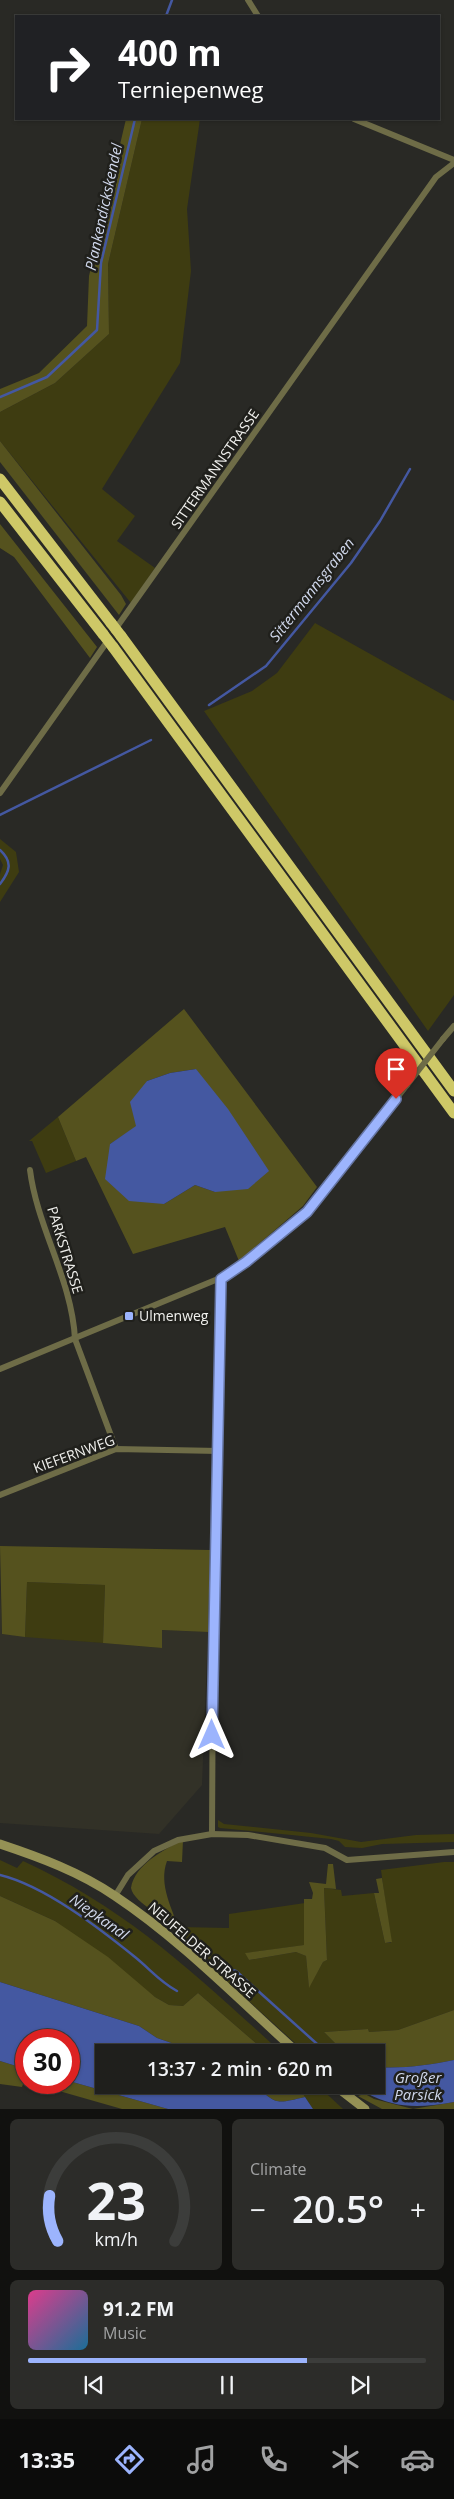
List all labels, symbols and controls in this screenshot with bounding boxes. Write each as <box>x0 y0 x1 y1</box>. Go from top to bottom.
text: 400 m <box>118 29 222 76</box>
icon: right <box>35 35 100 100</box>
text: Terniepenweg <box>118 74 264 104</box>
water label: Plankendickskendel <box>80 140 126 272</box>
street label: SITTERMANNSTRASSE <box>166 405 263 532</box>
water label: Sittermannsgraben <box>264 533 358 646</box>
pin <box>375 1048 417 1099</box>
icon: arrive <box>382 1055 410 1083</box>
street label: PARKSTRASSE <box>43 1204 88 1296</box>
place label: Ulmenweg <box>139 1306 209 1325</box>
marker: Ulmenweg <box>123 1310 135 1322</box>
street label: KIEFERNWEG <box>30 1430 117 1477</box>
position arrow <box>185 1708 237 1760</box>
water label: Niepkanal <box>66 1889 134 1944</box>
street label: NEUFELDER STRASSE <box>144 1897 260 2002</box>
speed limit sign: 30 <box>15 2029 80 2094</box>
text: 13:37 · 2 min · 620 m <box>147 2056 333 2082</box>
water label: Großer Parsick <box>394 2067 442 2104</box>
text: Climate <box>250 2158 307 2180</box>
text: 23 <box>86 2164 146 2235</box>
text: 20.5° <box>292 2182 384 2234</box>
text: − <box>250 2190 266 2228</box>
text: + <box>410 2190 426 2228</box>
text: km/h <box>94 2227 138 2251</box>
text: 91.2 FM <box>103 2296 174 2322</box>
text: Music <box>103 2322 147 2344</box>
icon: previous <box>80 2371 108 2399</box>
icon: pause <box>213 2371 241 2399</box>
icon: next <box>346 2371 374 2399</box>
icon: directions <box>112 2442 147 2477</box>
icon: music <box>184 2442 219 2477</box>
icon: phone <box>256 2442 291 2477</box>
icon: climate <box>328 2442 363 2477</box>
icon: car <box>400 2442 435 2477</box>
text: 13:35 <box>19 2444 75 2474</box>

